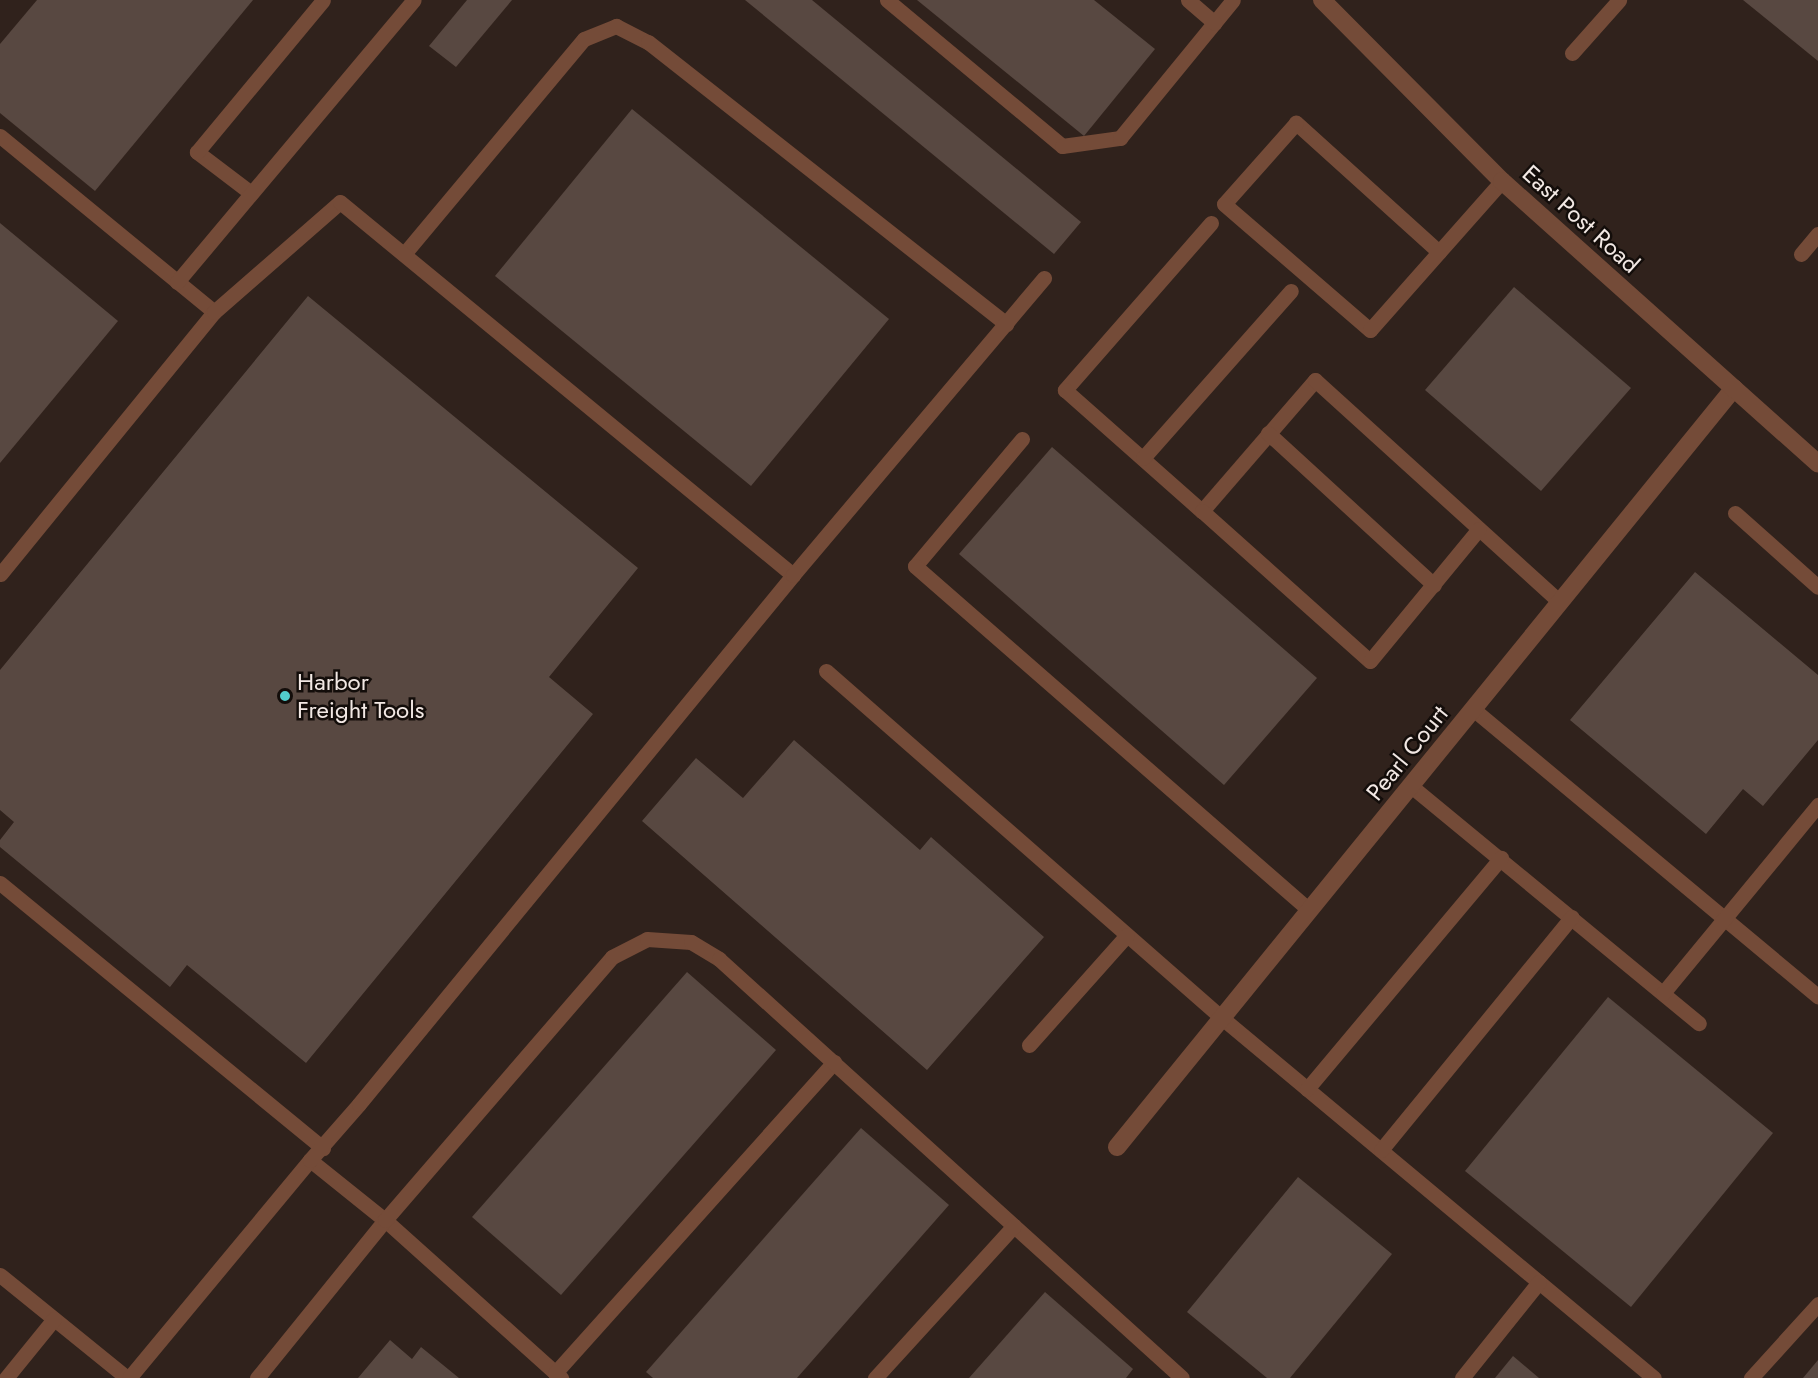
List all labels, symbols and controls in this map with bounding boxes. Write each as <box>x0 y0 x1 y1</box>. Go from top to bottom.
street label: East Post Road <box>1517 159 1645 279</box>
place label: Harbor Freight Tools <box>297 668 424 724</box>
marker: Harbor Freight Tools <box>278 689 292 703</box>
street label: Pearl Court <box>1360 700 1454 806</box>

